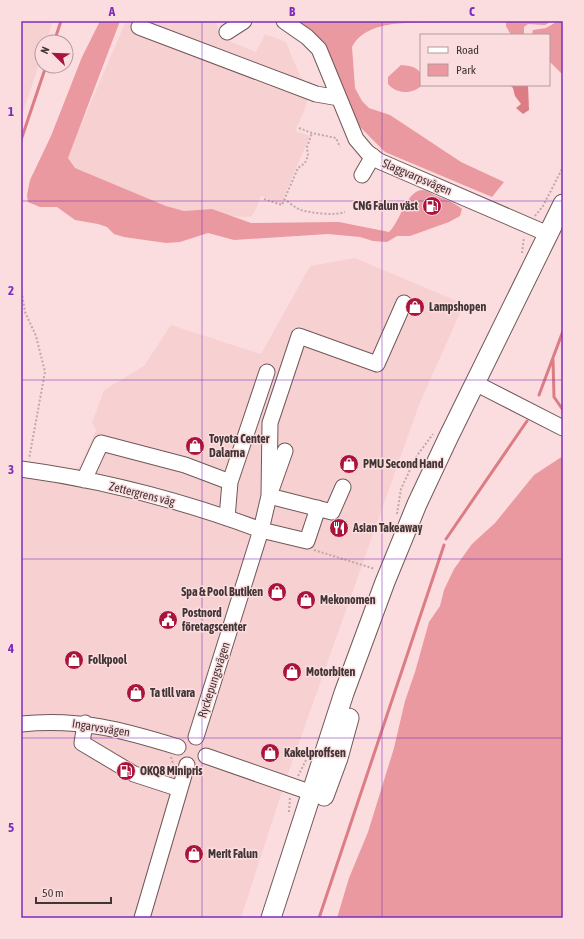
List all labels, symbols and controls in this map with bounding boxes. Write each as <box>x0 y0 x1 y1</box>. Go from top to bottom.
text: A <box>108 4 116 19</box>
text: B <box>289 4 296 19</box>
text: C <box>469 4 475 19</box>
north arrow <box>34 34 74 74</box>
legend <box>420 34 550 86</box>
text: Road <box>456 43 479 57</box>
text: N <box>38 45 52 55</box>
text: Park <box>456 63 477 77</box>
text: 1 <box>8 104 14 119</box>
street label: Slaggvarpsvägen <box>380 156 454 198</box>
fuel station icon: CNG Falun väst <box>421 195 443 217</box>
place label: CNG Falun väst <box>353 199 419 213</box>
text: 2 <box>8 283 14 298</box>
shop icon: Lampshopen <box>404 296 426 318</box>
place label: Lampshopen <box>429 300 486 314</box>
place label: Toyota Center Dalarna <box>209 432 270 460</box>
shop icon: Toyota Center Dalarna <box>184 435 206 457</box>
shop icon: PMU Second Hand <box>338 453 360 475</box>
place label: PMU Second Hand <box>363 457 444 471</box>
text: 3 <box>8 462 14 477</box>
street label: Zettergrens väg <box>107 479 177 509</box>
restaurant icon: Asian Takeaway <box>328 517 350 539</box>
place label: Asian Takeaway <box>352 521 423 535</box>
shop icon: Spa & Pool Butiken <box>266 581 288 603</box>
place label: Spa & Pool Butiken <box>181 585 263 599</box>
shop icon: Mekonomen <box>295 589 317 611</box>
place label: Mekonomen <box>320 593 376 607</box>
place label: Postnord företagscenter <box>181 606 247 634</box>
public building icon: Postnord företagscenter <box>157 609 179 631</box>
street label: Ryckepungsvägen <box>195 640 233 720</box>
text: 4 <box>7 641 14 656</box>
shop icon: Folkpool <box>63 649 85 671</box>
place label: Folkpool <box>88 653 128 667</box>
shop icon: Motorbiten <box>281 661 303 683</box>
place label: Motorbiten <box>306 665 355 679</box>
shop icon: Ta till vara <box>125 682 147 704</box>
place label: Ta till vara <box>150 686 196 700</box>
street label: Ingarvsvägen <box>71 716 131 740</box>
shop icon: Kakelproffsen <box>259 742 281 764</box>
place label: Kakelproffsen <box>284 746 346 760</box>
fuel station icon: OKQ8 Minipris <box>115 760 137 782</box>
place label: OKQ8 Minipris <box>140 764 203 778</box>
text: 5 <box>8 820 14 835</box>
shop icon: Merit Falun <box>183 843 205 865</box>
place label: Merit Falun <box>208 847 258 861</box>
scale bar <box>36 879 111 905</box>
text: 50 m <box>42 886 64 900</box>

